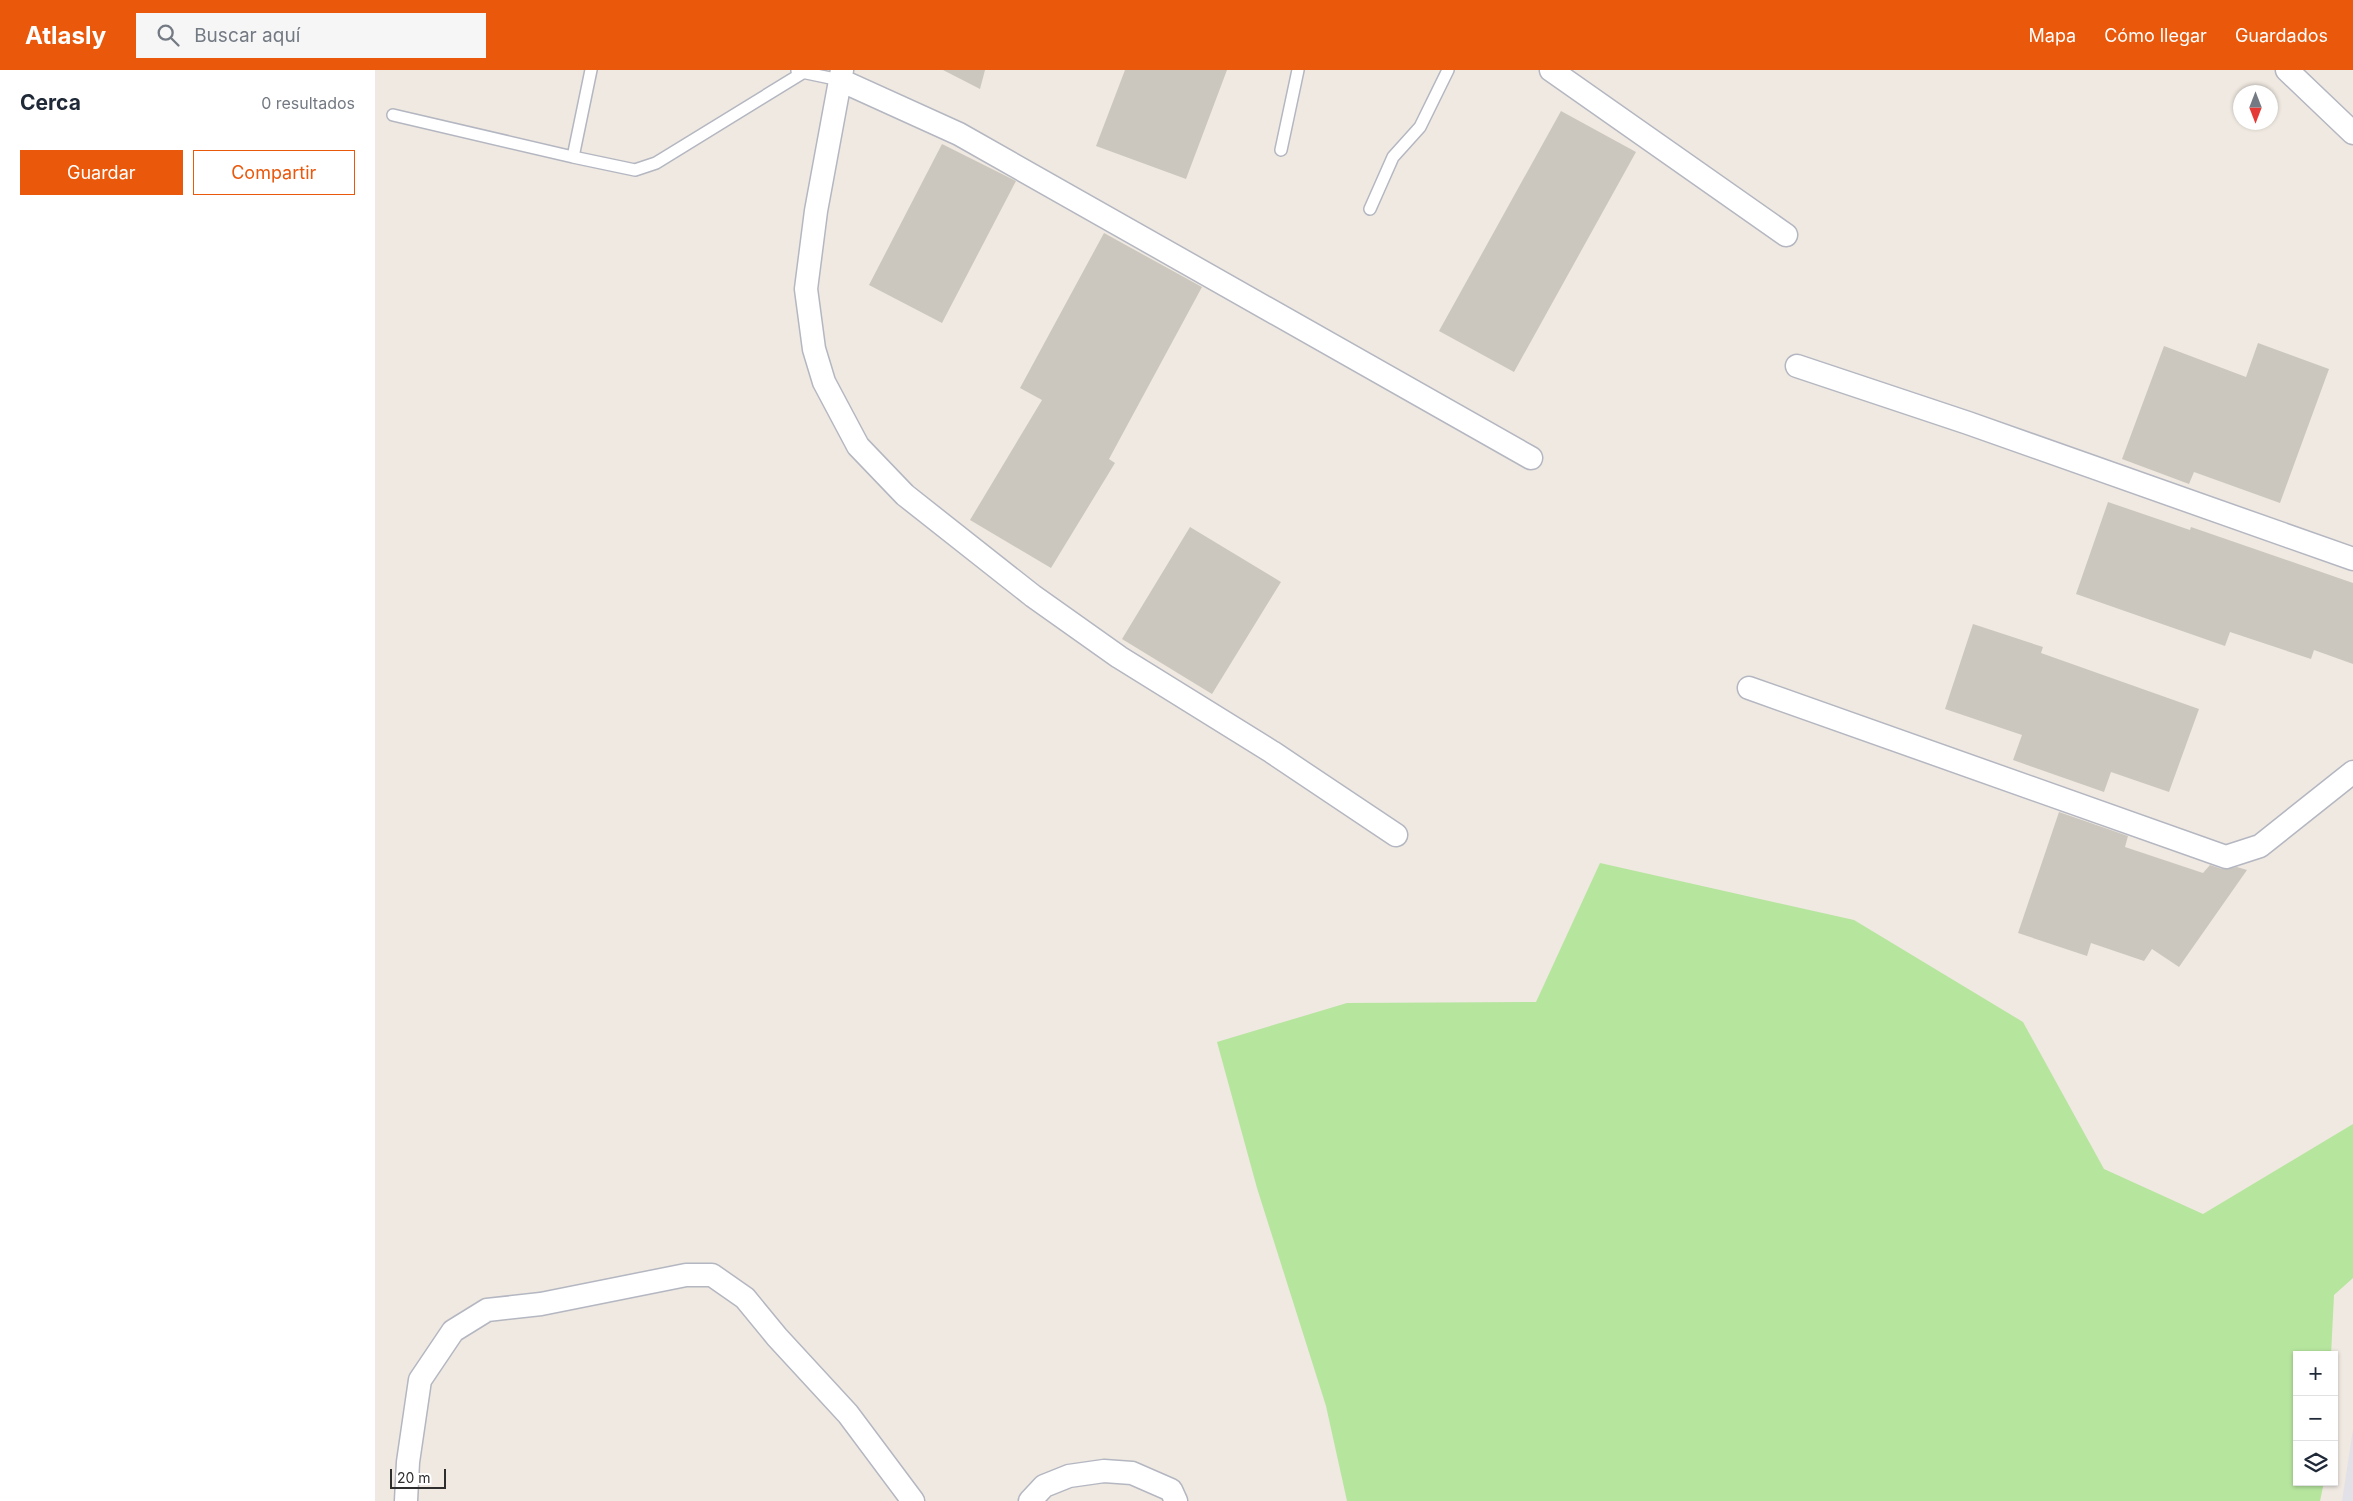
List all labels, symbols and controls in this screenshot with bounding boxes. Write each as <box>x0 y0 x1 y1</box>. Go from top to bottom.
search box <box>136 13 486 58</box>
text: Atlasly <box>25 21 106 50</box>
icon: search <box>154 21 182 49</box>
text: Buscar aquí <box>194 24 300 47</box>
text: Mapa <box>2029 25 2076 46</box>
text: Cómo llegar <box>2104 25 2207 46</box>
text: Guardados <box>2235 25 2328 46</box>
north arrow <box>2233 85 2278 130</box>
text: Cerca <box>20 90 81 115</box>
text: 0 resultados <box>261 93 355 113</box>
button: Guardar <box>20 150 183 195</box>
button: Compartir <box>193 150 355 195</box>
map controls <box>2293 1351 2338 1486</box>
button: + <box>2293 1351 2338 1396</box>
button: − <box>2293 1396 2338 1441</box>
button: layers <box>2293 1441 2338 1486</box>
scale bar <box>390 1466 446 1489</box>
text: 20 m <box>397 1469 431 1486</box>

